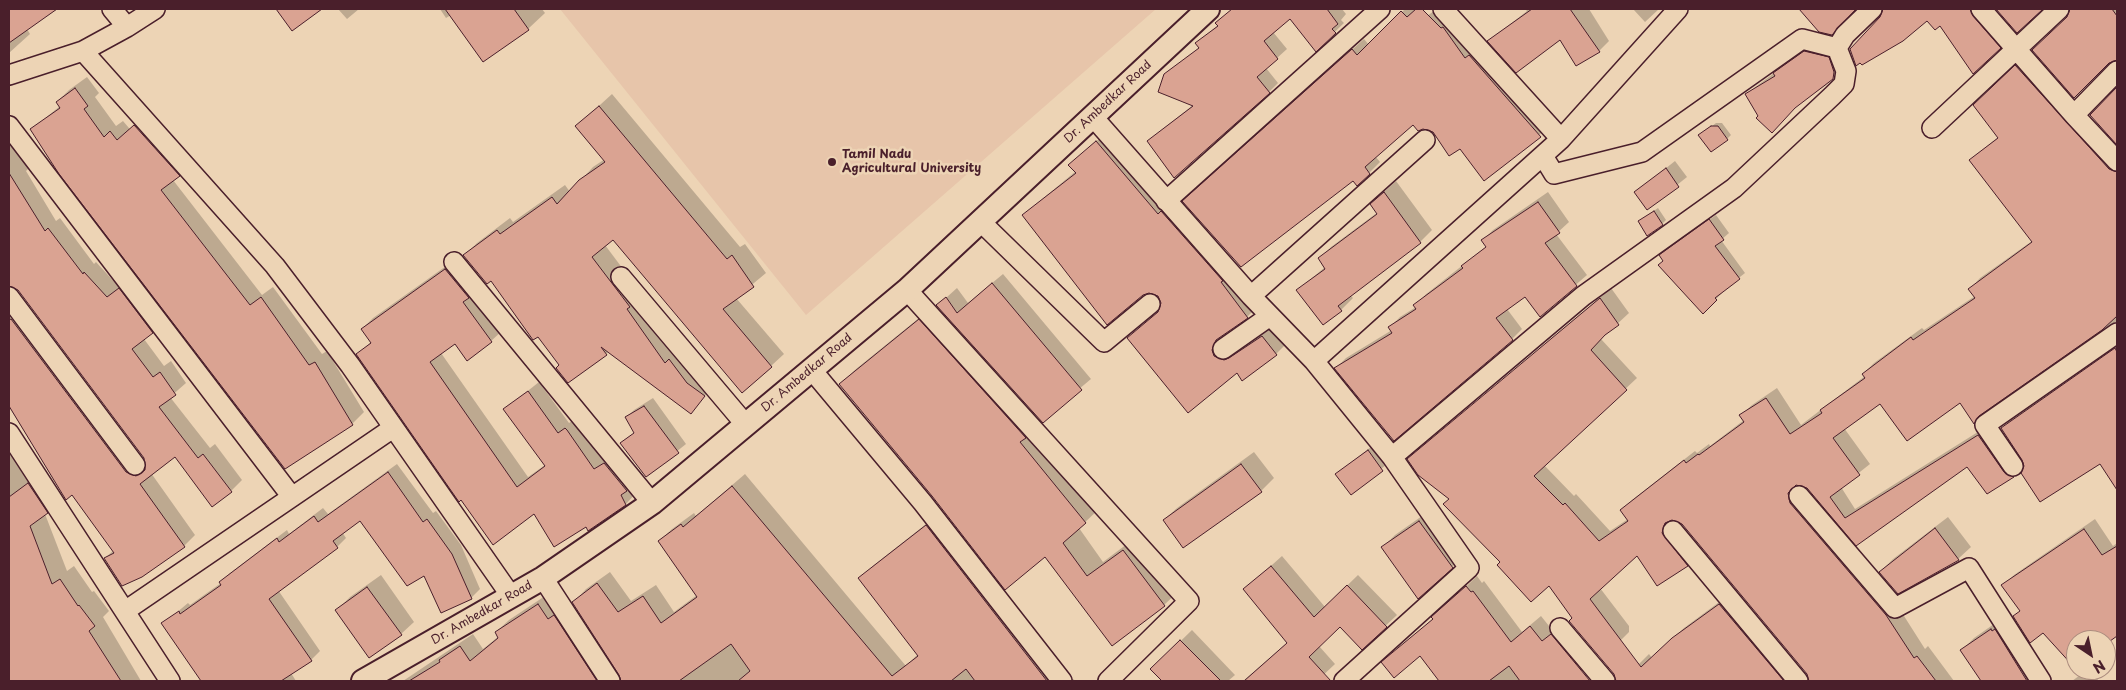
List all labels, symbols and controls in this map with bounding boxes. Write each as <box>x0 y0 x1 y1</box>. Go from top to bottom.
street label: Dr. Ambedkar Road <box>1061 58 1155 146</box>
place label: Tamil Nadu Agricultural University <box>842 148 981 176</box>
marker: Tamil Nadu Agricultural University <box>826 156 838 168</box>
street label: Dr. Ambedkar Road <box>759 331 855 415</box>
street label: Dr. Ambedkar Road <box>429 578 535 648</box>
north arrow <box>2066 630 2116 680</box>
text: N <box>2089 655 2110 679</box>

